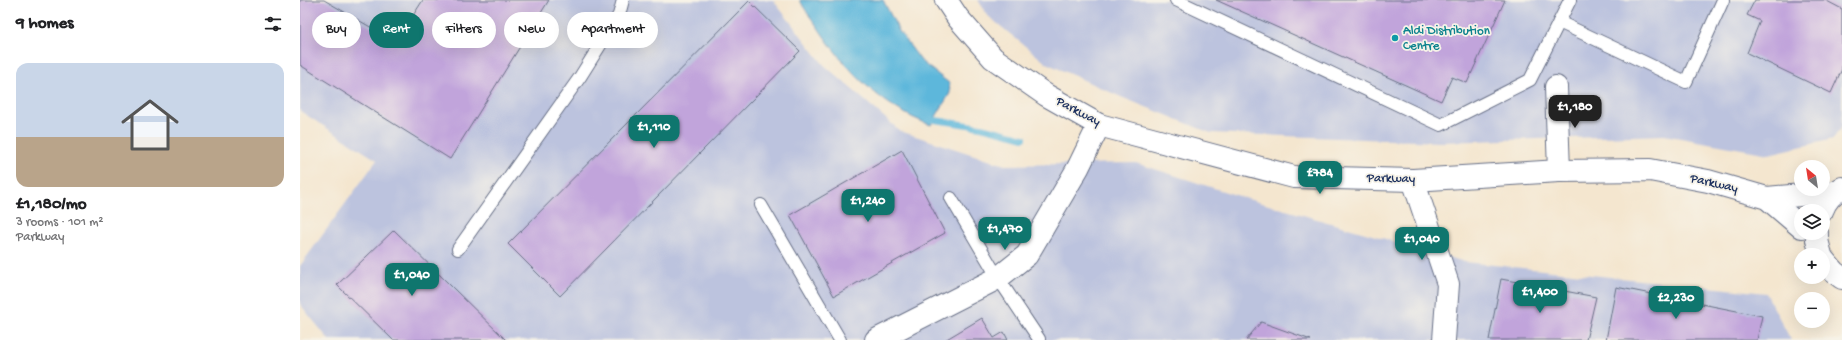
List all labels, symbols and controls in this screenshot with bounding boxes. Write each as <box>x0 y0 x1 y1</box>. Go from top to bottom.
chip: Buy <box>312 12 361 48</box>
chip: Rent <box>369 12 424 48</box>
chip: Filters <box>432 12 496 48</box>
chip: New <box>504 12 559 48</box>
chip: Apartment <box>567 12 658 48</box>
icon: filters <box>262 13 284 35</box>
text: 9 homes <box>16 14 74 34</box>
place label: Aldi Distribution Centre <box>1403 24 1491 54</box>
marker: Aldi Distribution Centre <box>1390 33 1400 43</box>
icon: home <box>114 89 186 161</box>
street label: Parkway <box>1052 94 1103 130</box>
pin: £1,180 <box>1542 95 1608 129</box>
text: £1,180 <box>1558 100 1592 115</box>
pin: £1,110 <box>621 115 687 149</box>
text: £1,110 <box>638 120 670 135</box>
north arrow <box>1794 160 1830 196</box>
map controls <box>1794 160 1830 328</box>
pin: £784 <box>1296 161 1344 195</box>
text: £784 <box>1307 166 1333 181</box>
street label: Parkway <box>1366 171 1416 187</box>
street label: Parkway <box>1688 171 1740 197</box>
pin: £1,240 <box>835 189 901 223</box>
text: £1,240 <box>850 194 886 209</box>
text: £1,180/mo <box>16 195 87 215</box>
button: layers <box>1794 204 1830 240</box>
text: 3 rooms · 101 m² <box>16 215 104 230</box>
pin: £1,470 <box>972 217 1038 251</box>
text: £1,470 <box>987 222 1023 237</box>
pin: £1,040 <box>1389 227 1455 261</box>
text: Parkway <box>16 230 64 245</box>
text: £1,040 <box>1404 232 1440 247</box>
button: + <box>1794 248 1830 284</box>
pin: £1,040 <box>379 263 445 297</box>
text: £1,040 <box>394 268 430 283</box>
pin: £1,400 <box>1507 280 1573 314</box>
text: £1,400 <box>1522 285 1558 300</box>
pin: £2,230 <box>1643 286 1709 320</box>
text: £2,230 <box>1658 291 1694 306</box>
button: − <box>1794 292 1830 328</box>

